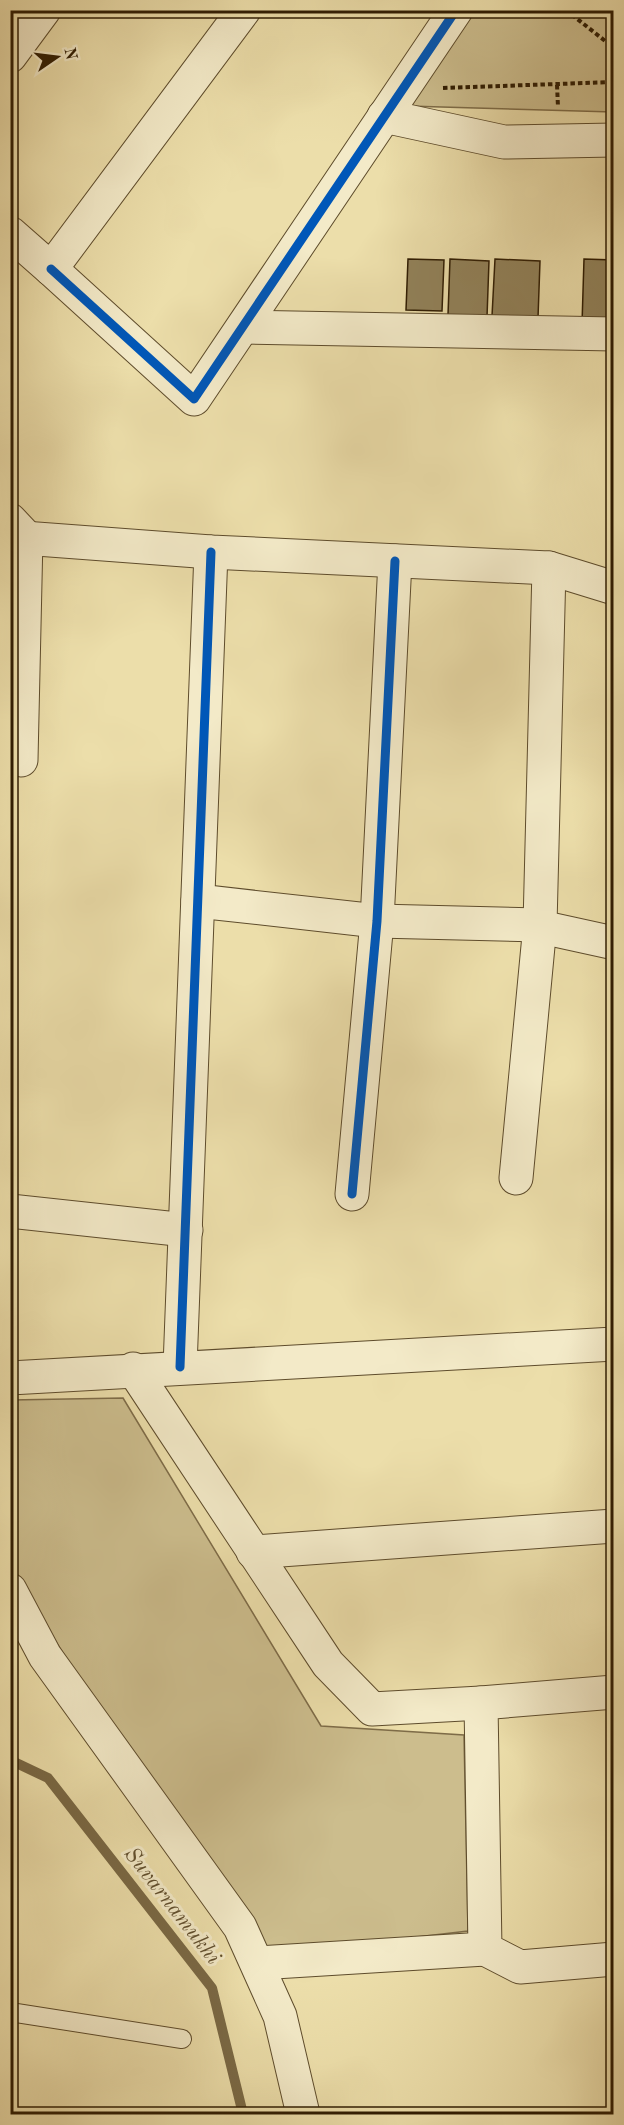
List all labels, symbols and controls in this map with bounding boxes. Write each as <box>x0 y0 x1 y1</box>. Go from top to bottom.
north arrow <box>27 27 87 87</box>
text: N <box>60 46 79 62</box>
water label: Suvarnamukhi <box>120 1843 225 1969</box>

